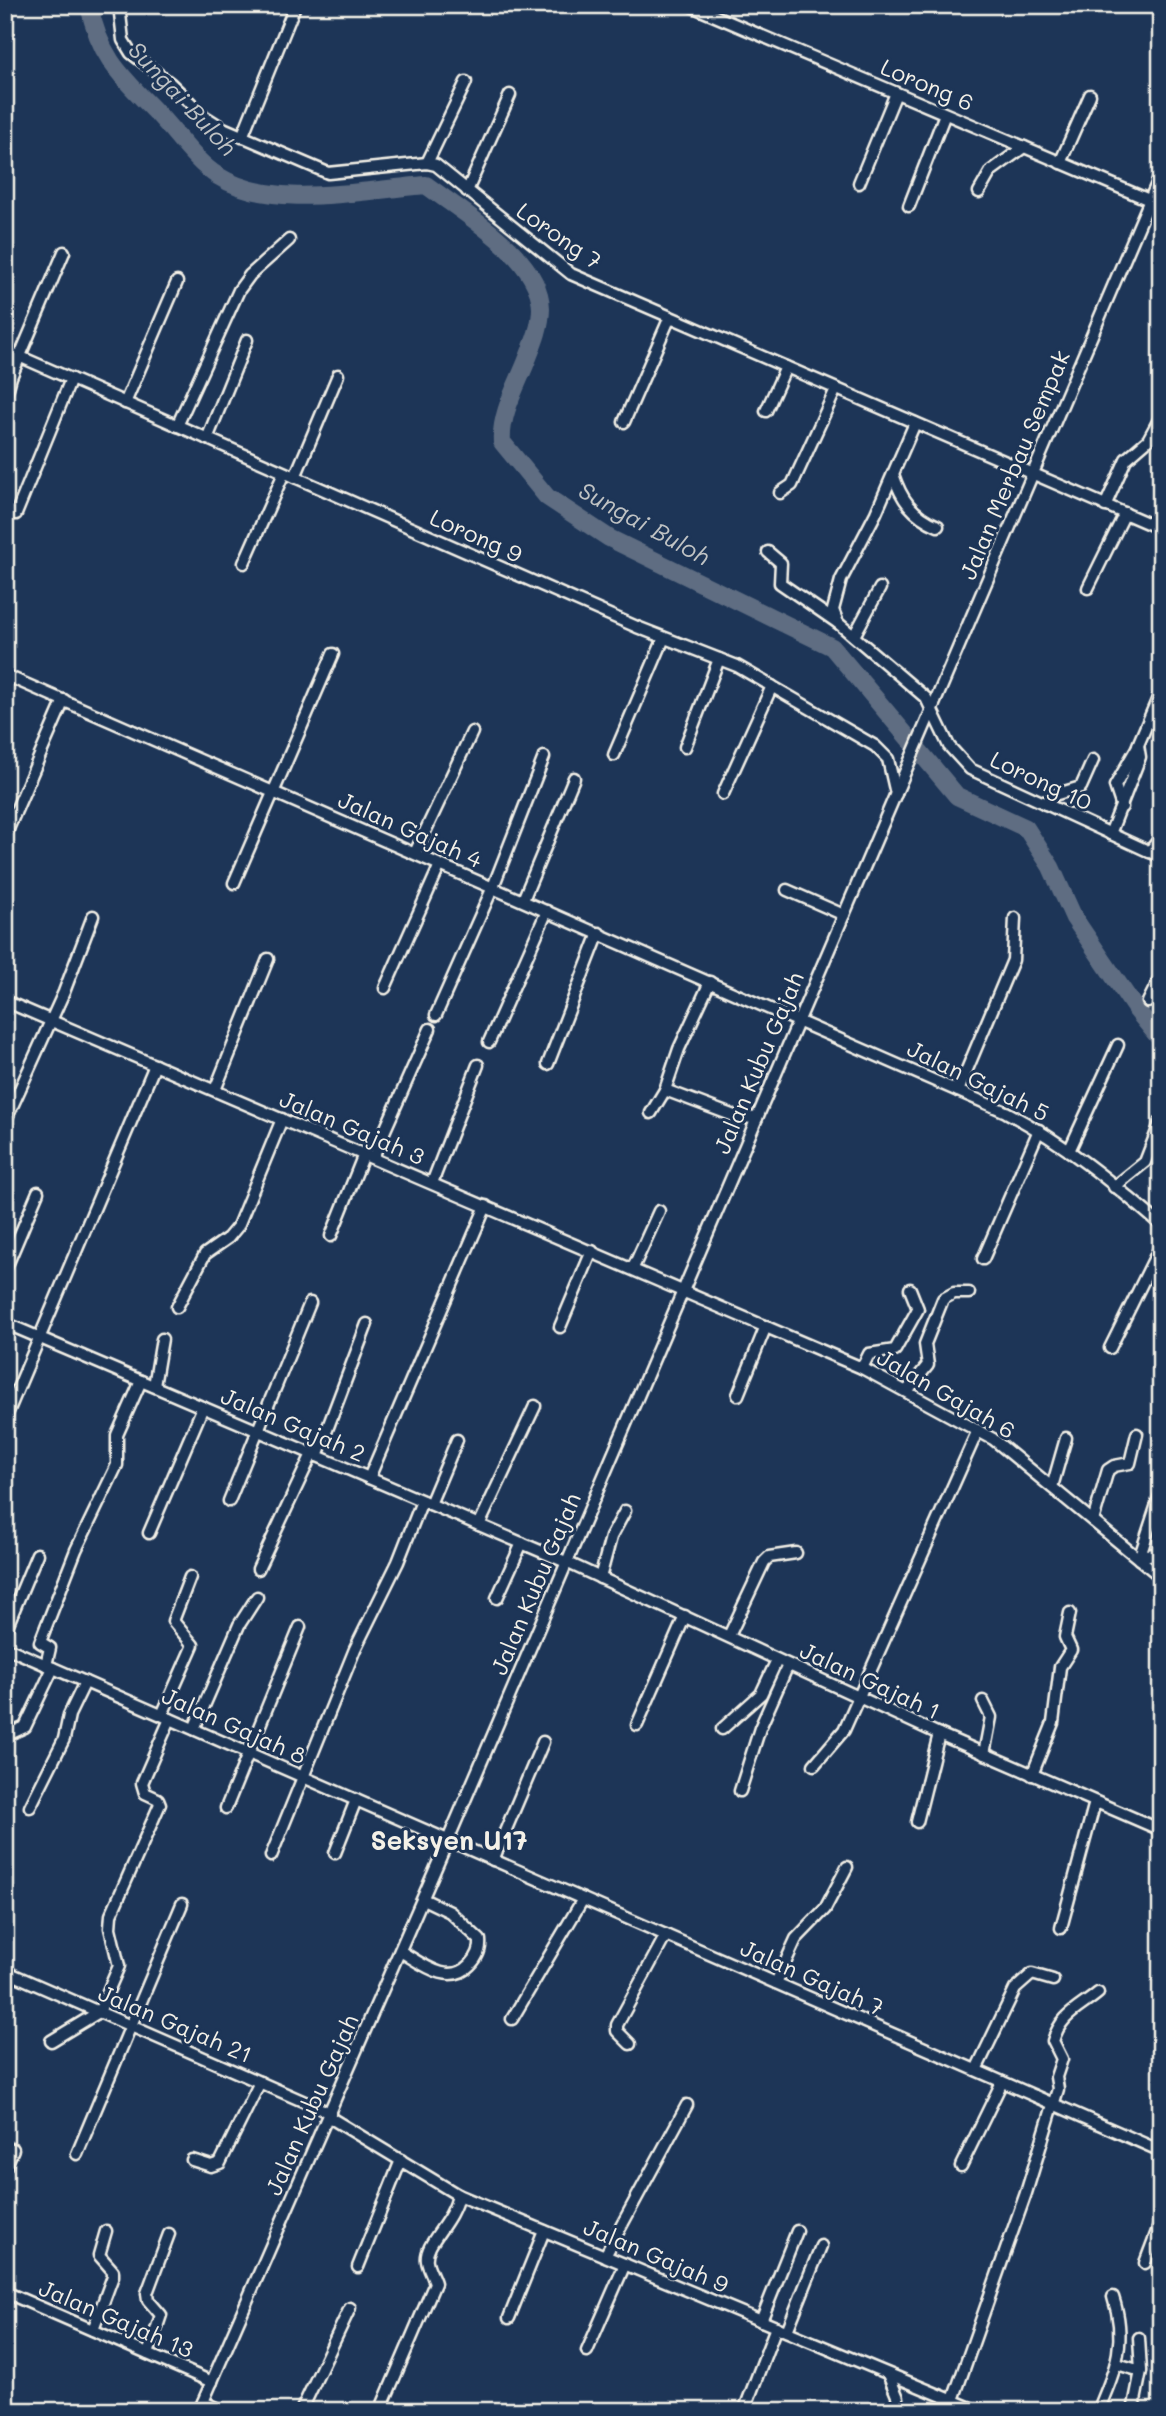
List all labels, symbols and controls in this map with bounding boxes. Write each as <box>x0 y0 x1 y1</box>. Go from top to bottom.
water label: Sungai Buloh <box>122 34 244 162</box>
street label: Lorong 6 <box>876 51 978 117</box>
street label: Lorong 7 <box>511 195 608 275</box>
street label: Jalan Merbau Sempak <box>952 345 1076 584</box>
water label: Sungai Buloh <box>574 474 716 572</box>
street label: Lorong 9 <box>426 501 527 569</box>
street label: Lorong 10 <box>986 743 1097 817</box>
street label: Jalan Gajah 4 <box>334 784 487 874</box>
street label: Jalan Kubu Gajah <box>706 967 810 1158</box>
street label: Jalan Gajah 5 <box>903 1033 1054 1127</box>
street label: Jalan Gajah 3 <box>275 1083 429 1171</box>
street label: Jalan Gajah 6 <box>872 1341 1021 1445</box>
street label: Jalan Gajah 2 <box>217 1380 370 1468</box>
street label: Jalan Kubu Gajah <box>483 1488 587 1679</box>
street label: Jalan Gajah 1 <box>796 1635 945 1726</box>
street label: Jalan Gajah 8 <box>158 1680 311 1770</box>
district label: Seksyen U17 <box>370 1823 528 1857</box>
street label: Jalan Gajah 7 <box>736 1932 889 2022</box>
street label: Jalan Gajah 21 <box>94 1977 257 2069</box>
street label: Jalan Kubu Gajah <box>258 2010 364 2200</box>
street label: Jalan Gajah 9 <box>579 2211 733 2299</box>
street label: Jalan Gajah 13 <box>35 2272 198 2364</box>

